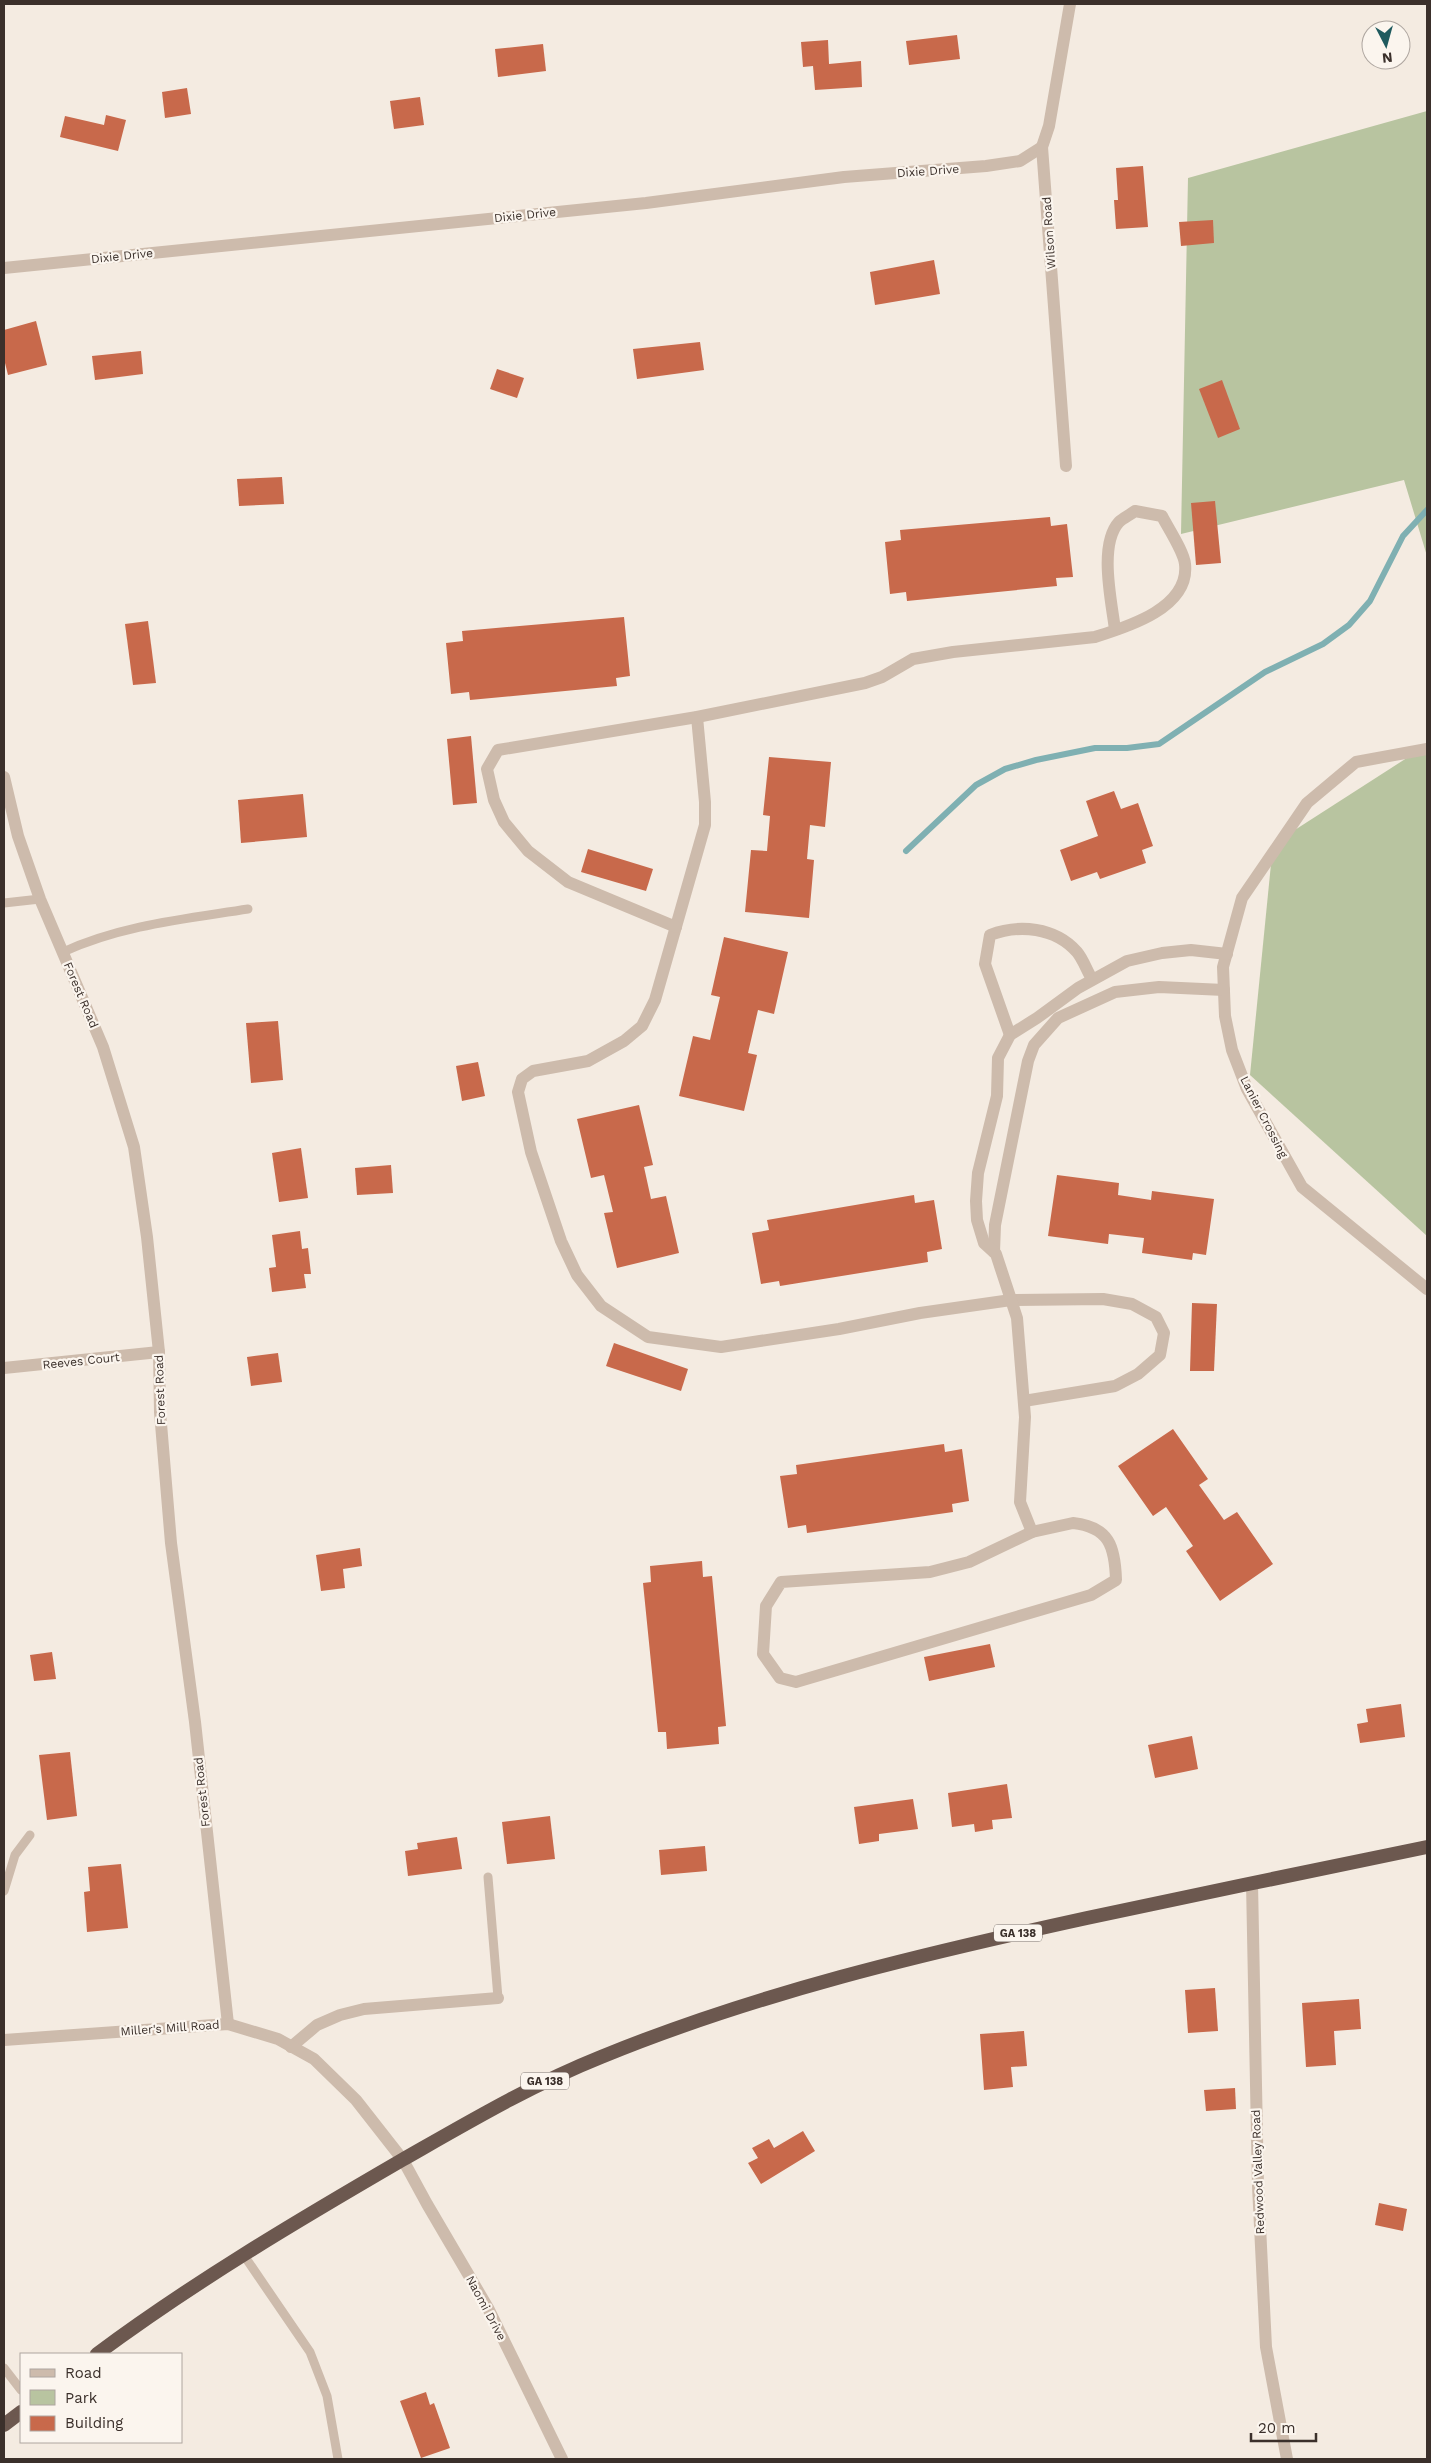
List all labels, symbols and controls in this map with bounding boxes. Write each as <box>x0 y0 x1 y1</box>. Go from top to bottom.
north arrow <box>1361 20 1411 70</box>
text: N <box>1381 49 1393 66</box>
street label: Dixie Drive <box>896 162 960 180</box>
street label: Wilson Road <box>1039 196 1059 270</box>
street label: Dixie Drive <box>493 205 557 225</box>
street label: Dixie Drive <box>90 246 154 266</box>
street label: Forest Road <box>61 960 101 1030</box>
street label: Lanier Crossing <box>1237 1074 1291 1161</box>
street label: Reeves Court <box>42 1350 120 1372</box>
street label: Forest Road <box>152 1355 168 1425</box>
street label: Forest Road <box>191 1756 213 1828</box>
road number: GA 138 <box>994 1925 1042 1942</box>
street label: Miller's Mill Road <box>120 2018 220 2038</box>
road number: GA 138 <box>521 2072 569 2090</box>
street label: Redwood Valley Road <box>1249 2109 1267 2235</box>
street label: Naomi Drive <box>463 2273 509 2343</box>
legend <box>20 2353 182 2443</box>
text: Road <box>65 2364 102 2382</box>
text: Park <box>65 2389 98 2407</box>
scale bar <box>1251 2410 1316 2442</box>
text: Building <box>65 2414 123 2432</box>
text: 20 m <box>1258 2419 1296 2437</box>

